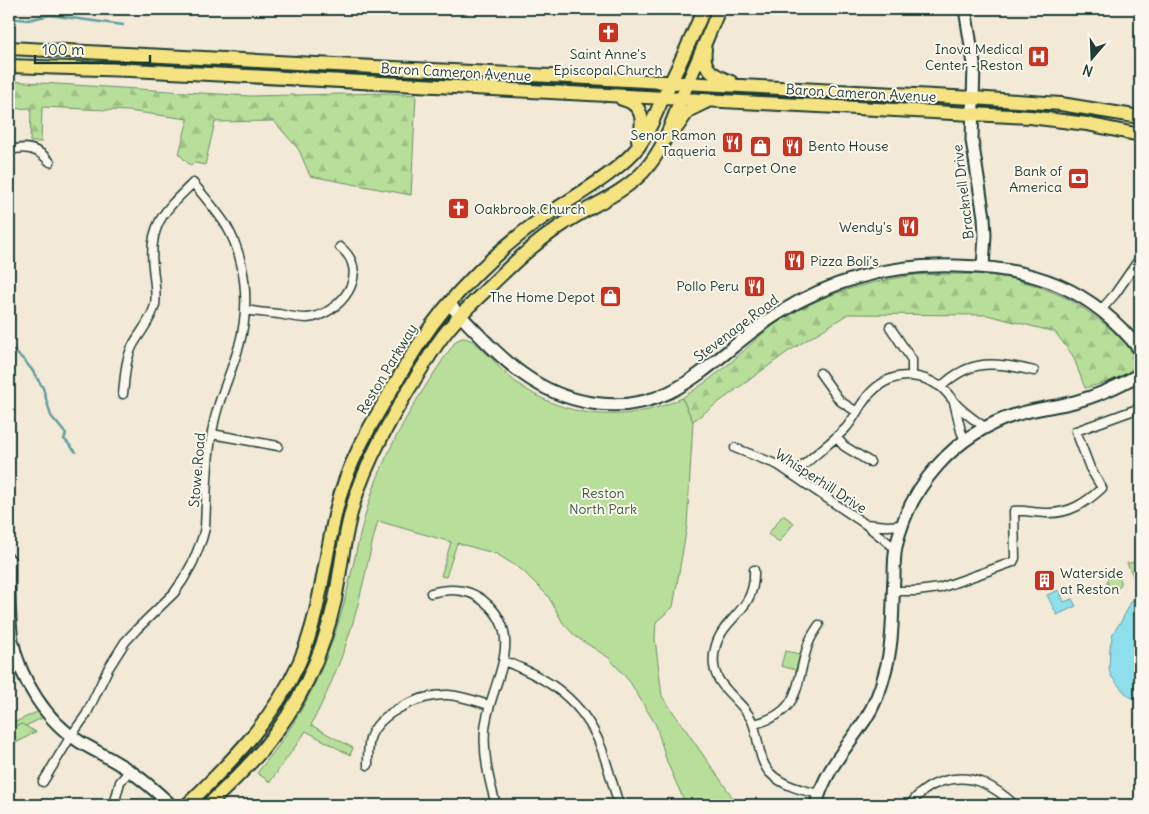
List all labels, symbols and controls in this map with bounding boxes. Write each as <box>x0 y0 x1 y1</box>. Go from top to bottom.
church icon: Saint Anne's Episcopal Church <box>596 20 620 44</box>
scale bar <box>35 32 150 64</box>
north arrow <box>1066 32 1116 82</box>
text: 100 m <box>42 40 84 59</box>
place label: Inova Medical Center - Reston <box>925 40 1023 74</box>
place label: Saint Anne's Episcopal Church <box>553 45 663 79</box>
hospital icon: Inova Medical Center - Reston <box>1027 45 1051 69</box>
street label: Baron Cameron Avenue <box>380 59 532 85</box>
text: N <box>1080 60 1095 80</box>
street label: Baron Cameron Avenue <box>785 80 937 106</box>
place label: Senor Ramon Taqueria <box>631 126 716 160</box>
restaurant icon: Senor Ramon Taqueria <box>720 131 744 155</box>
shop icon: Carpet One <box>748 134 772 158</box>
restaurant icon: Bento House <box>780 134 804 158</box>
place label: Bento House <box>808 137 889 155</box>
street label: Bracknell Drive <box>948 144 978 240</box>
place label: Carpet One <box>724 159 796 177</box>
place label: Bank of America <box>1009 162 1062 196</box>
bank icon: Bank of America <box>1066 167 1090 191</box>
church icon: Oakbrook Church <box>446 197 470 221</box>
place label: Oakbrook Church <box>474 200 586 218</box>
restaurant icon: Wendy's <box>896 215 920 239</box>
place label: Wendy's <box>839 218 892 236</box>
restaurant icon: Pizza Boli's <box>782 249 806 273</box>
place label: Pizza Boli's <box>810 252 879 270</box>
restaurant icon: Pollo Peru <box>743 274 767 298</box>
place label: Pollo Peru <box>676 277 739 295</box>
shop icon: The Home Depot <box>599 285 623 309</box>
place label: The Home Depot <box>490 288 595 306</box>
street label: Stevenage Road <box>690 290 782 366</box>
street label: Reston Parkway <box>353 320 421 418</box>
street label: Stowe Road <box>185 432 209 508</box>
street label: Whisperhill Drive <box>772 445 870 517</box>
park label: Reston North Park <box>569 484 637 518</box>
place label: Waterside at Reston <box>1060 564 1123 598</box>
building icon: Waterside at Reston <box>1032 569 1056 593</box>

